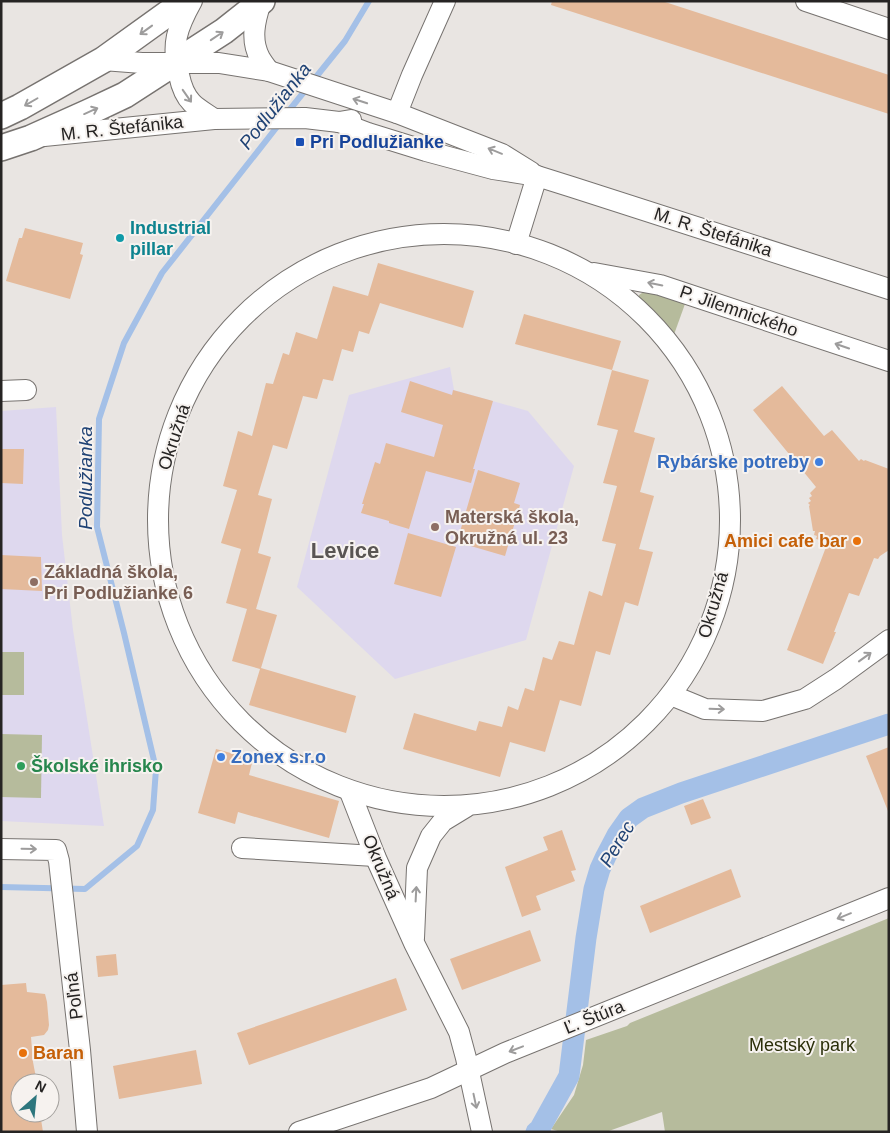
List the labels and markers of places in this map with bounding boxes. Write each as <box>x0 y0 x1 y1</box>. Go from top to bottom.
place label: Pri Podlužianke <box>310 132 444 152</box>
marker: Pri Podlužianke <box>294 136 306 148</box>
place label: Industrial pillar <box>130 218 211 259</box>
marker: Industrial pillar <box>114 232 126 244</box>
place label: Rybárske potreby <box>657 452 809 472</box>
marker: Rybárske potreby <box>813 456 825 468</box>
place label: Materská škola, Okružná ul. 23 <box>445 507 579 548</box>
marker: Materská škola, Okružná ul. 23 <box>429 521 441 533</box>
place label: Amici cafe bar <box>724 531 847 551</box>
marker: Amici cafe bar <box>851 535 863 547</box>
place label: Základná škola, Pri Podlužianke 6 <box>44 562 193 603</box>
marker: Základná škola, Pri Podlužianke 6 <box>28 576 40 588</box>
place label: Zonex s.r.o <box>231 747 326 767</box>
marker: Zonex s.r.o <box>215 751 227 763</box>
place label: Školské ihrisko <box>31 755 163 776</box>
marker: Školské ihrisko <box>15 760 27 772</box>
place label: Baran <box>33 1043 84 1063</box>
marker: Baran <box>17 1047 29 1059</box>

